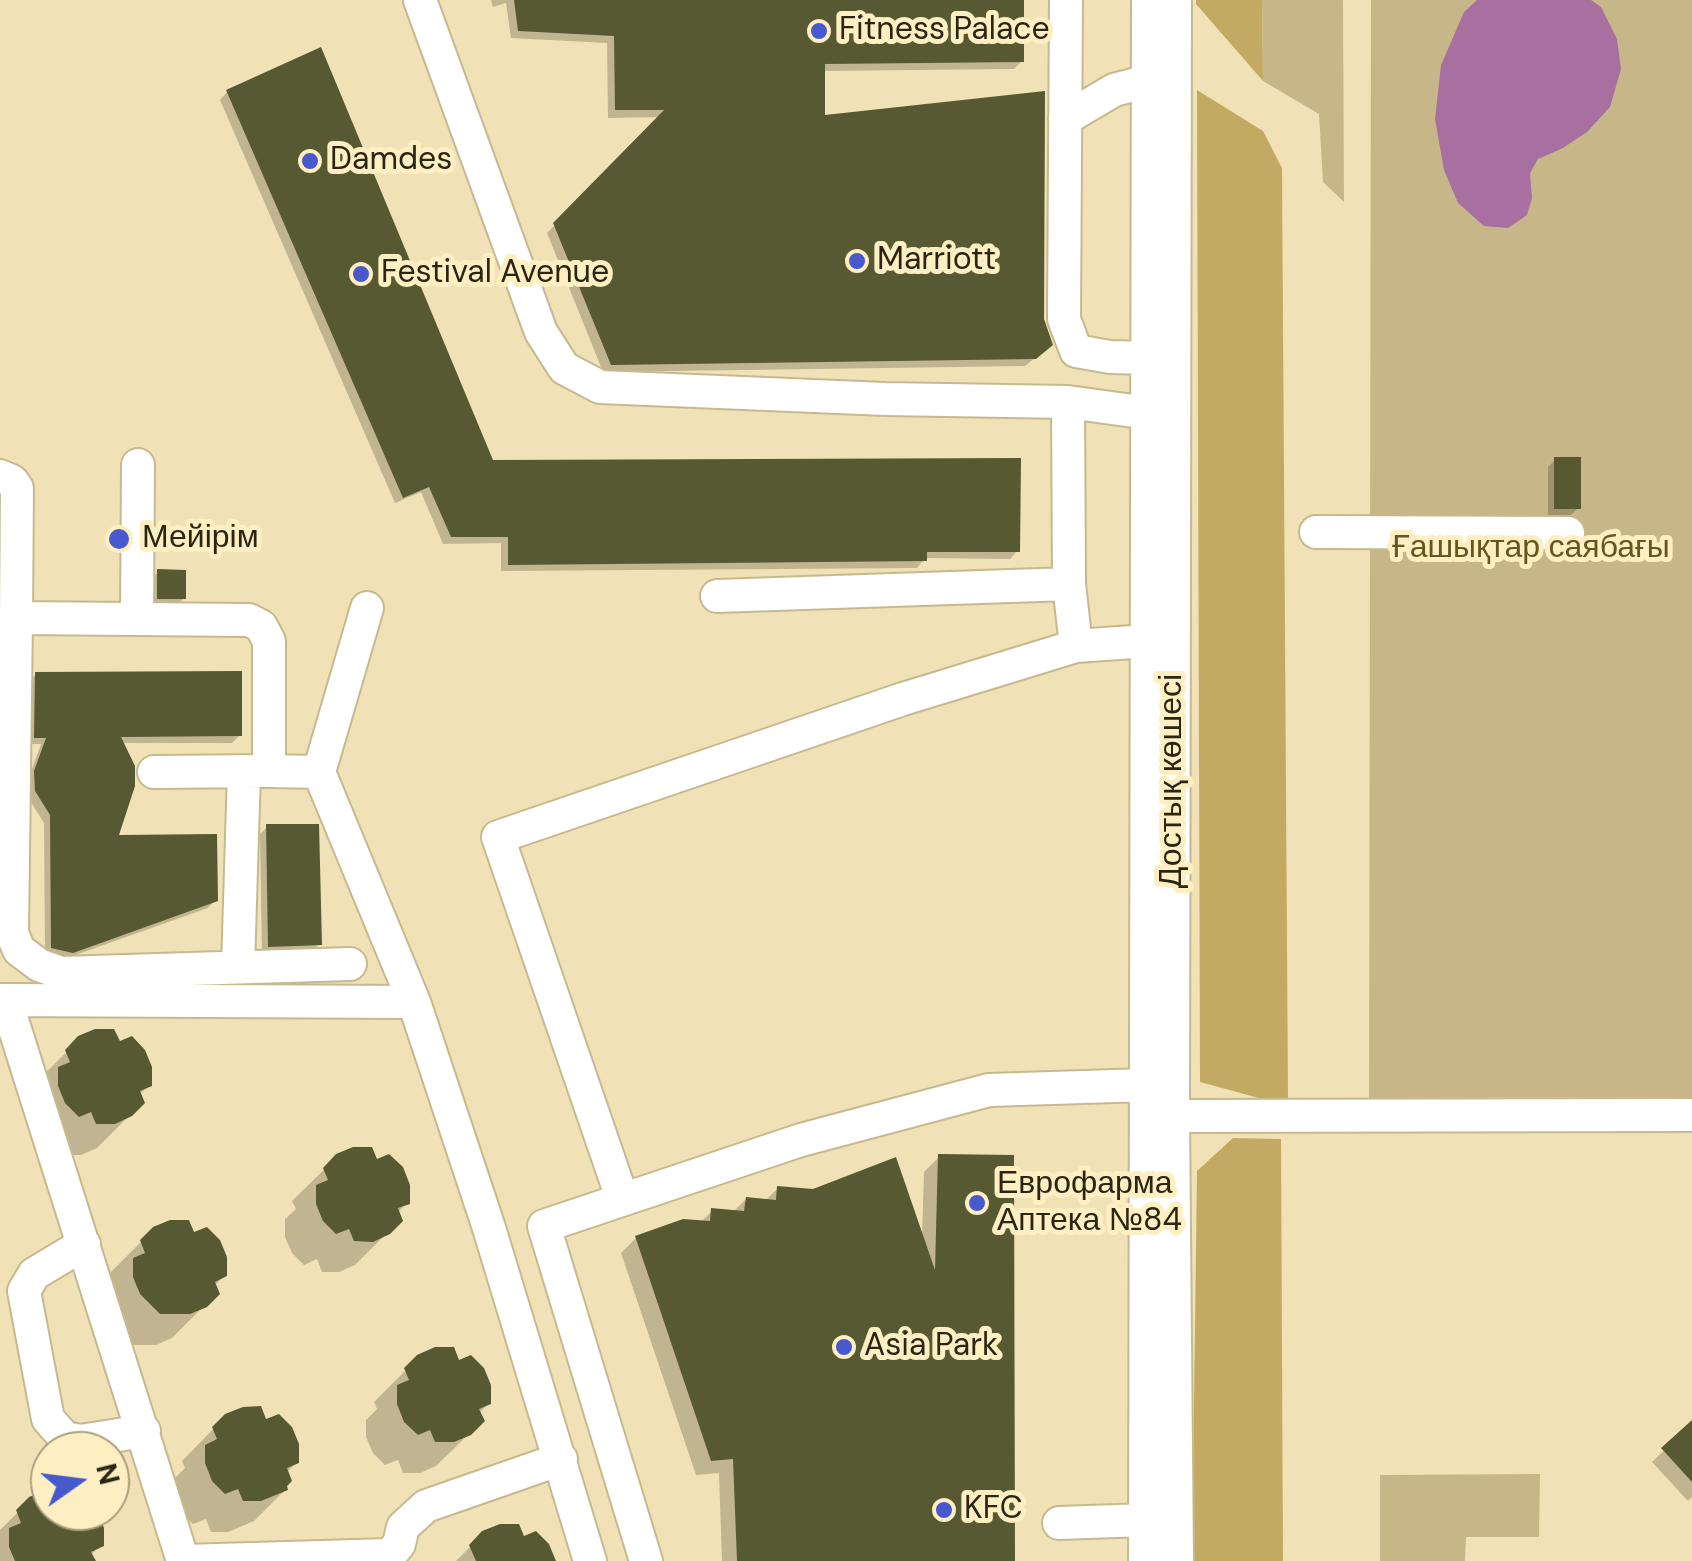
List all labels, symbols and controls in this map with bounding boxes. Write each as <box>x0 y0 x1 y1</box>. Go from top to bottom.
place label: Fitness Palace <box>839 12 1050 50</box>
marker: Fitness Palace <box>808 20 830 42</box>
place label: Damdes <box>330 142 452 180</box>
marker: Damdes <box>299 150 321 172</box>
place label: Marriott <box>877 242 996 280</box>
marker: Marriott <box>846 250 868 272</box>
place label: Festival Avenue <box>381 255 609 293</box>
marker: Festival Avenue <box>350 263 372 285</box>
place label: Мейірім <box>142 520 259 558</box>
marker: Мейірім <box>106 526 132 552</box>
park label: Ғашықтар саябағы <box>1392 530 1670 568</box>
street label: Достық көшесі <box>1154 674 1192 888</box>
place label: Еврофарма Аптека №84 <box>997 1166 1182 1241</box>
marker: Еврофарма Аптека №84 <box>966 1192 988 1214</box>
place label: Asia Park <box>864 1328 998 1366</box>
marker: Asia Park <box>833 1336 855 1358</box>
north arrow <box>30 1431 130 1531</box>
text: N <box>87 1460 128 1488</box>
place label: KFC <box>964 1491 1023 1529</box>
marker: KFC <box>933 1499 955 1521</box>

